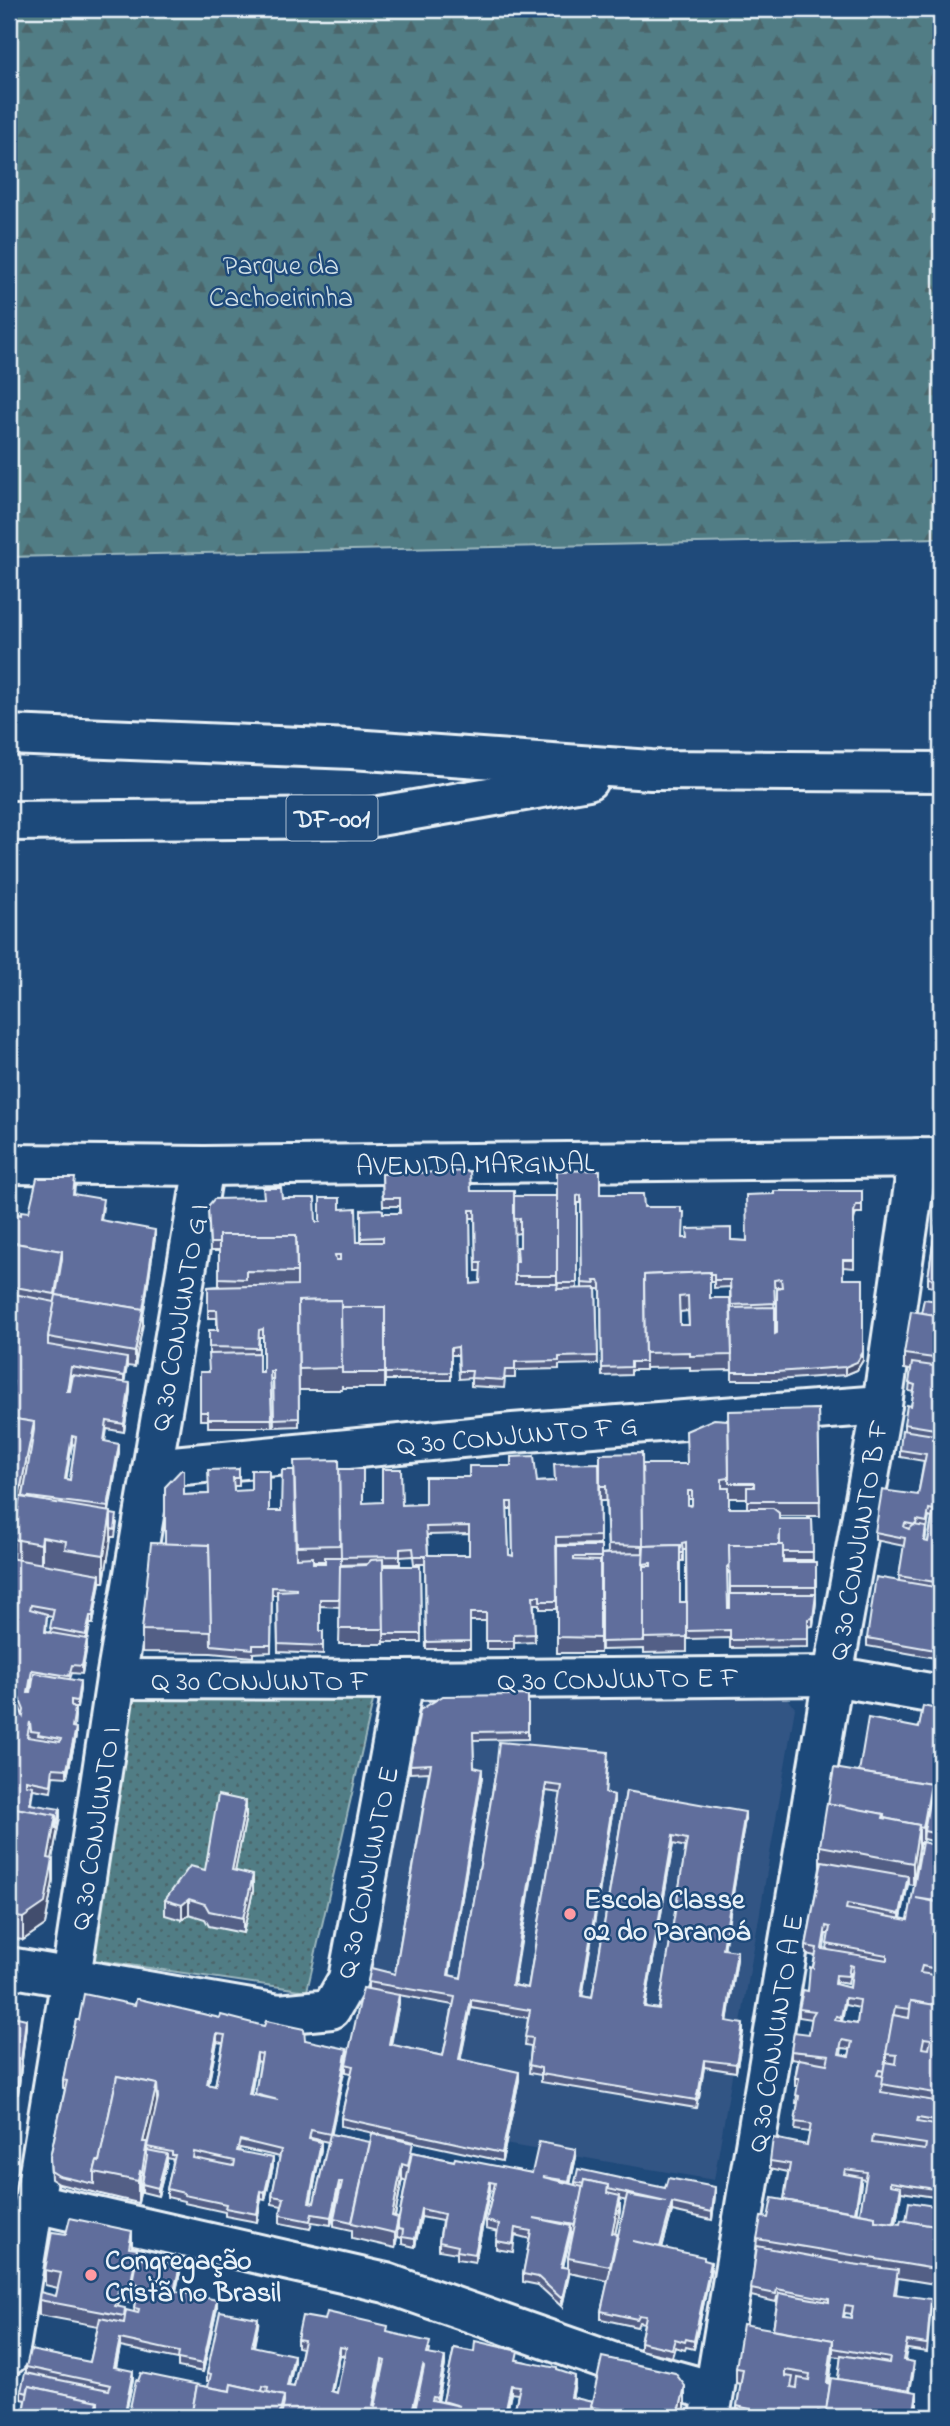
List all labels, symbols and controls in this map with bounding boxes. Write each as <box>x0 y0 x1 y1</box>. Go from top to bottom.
park label: Parque da Cachoeirinha <box>209 247 353 320</box>
road number: DF-001 <box>286 796 378 840</box>
street label: AVENIDA MARGINAL <box>356 1144 595 1189</box>
street label: Q 30 CONJUNTO G I <box>141 1201 222 1435</box>
street label: Q 30 CONJUNTO F G <box>395 1407 640 1468</box>
street label: Q 30 CONJUNTO B F <box>819 1417 902 1664</box>
street label: Q 30 CONJUNTO E F <box>497 1659 739 1704</box>
street label: Q 30 CONJUNTO F <box>151 1663 369 1704</box>
street label: Q 30 CONJUNTO I <box>61 1724 134 1933</box>
street label: Q 30 CONJUNTO E <box>327 1763 412 1983</box>
place label: Escola Classe 02 do Paranoá <box>584 1881 751 1954</box>
marker: Escola Classe 02 do Paranoá <box>562 1906 578 1922</box>
street label: Q 30 CONJUNTO A E <box>738 1912 817 2155</box>
place label: Congregação Cristã no Brasil <box>105 2242 281 2315</box>
marker: Congregação Cristã no Brasil <box>83 2267 99 2283</box>

